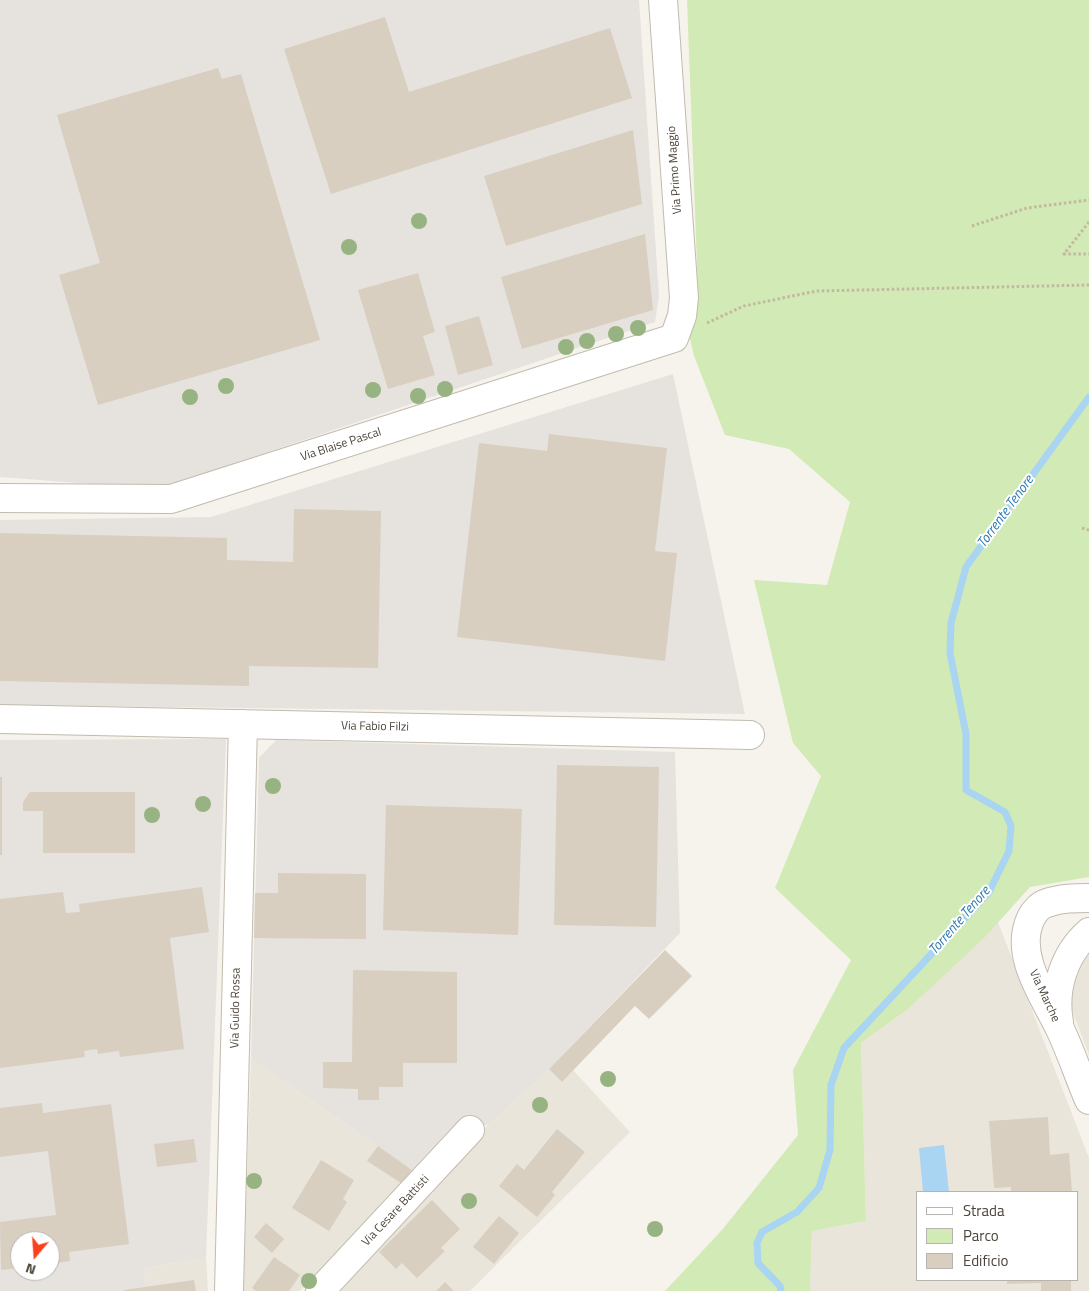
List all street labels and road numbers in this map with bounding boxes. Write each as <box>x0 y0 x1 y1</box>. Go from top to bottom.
street label: Via Primo Maggio <box>665 125 685 215</box>
street label: Via Blaise Pascal <box>299 425 383 465</box>
street label: Via Fabio Filzi <box>341 719 409 735</box>
street label: Via Guido Rossa <box>228 967 244 1049</box>
street label: Via Marche <box>1026 968 1062 1024</box>
street label: Via Cesare Battisti <box>359 1172 433 1250</box>

